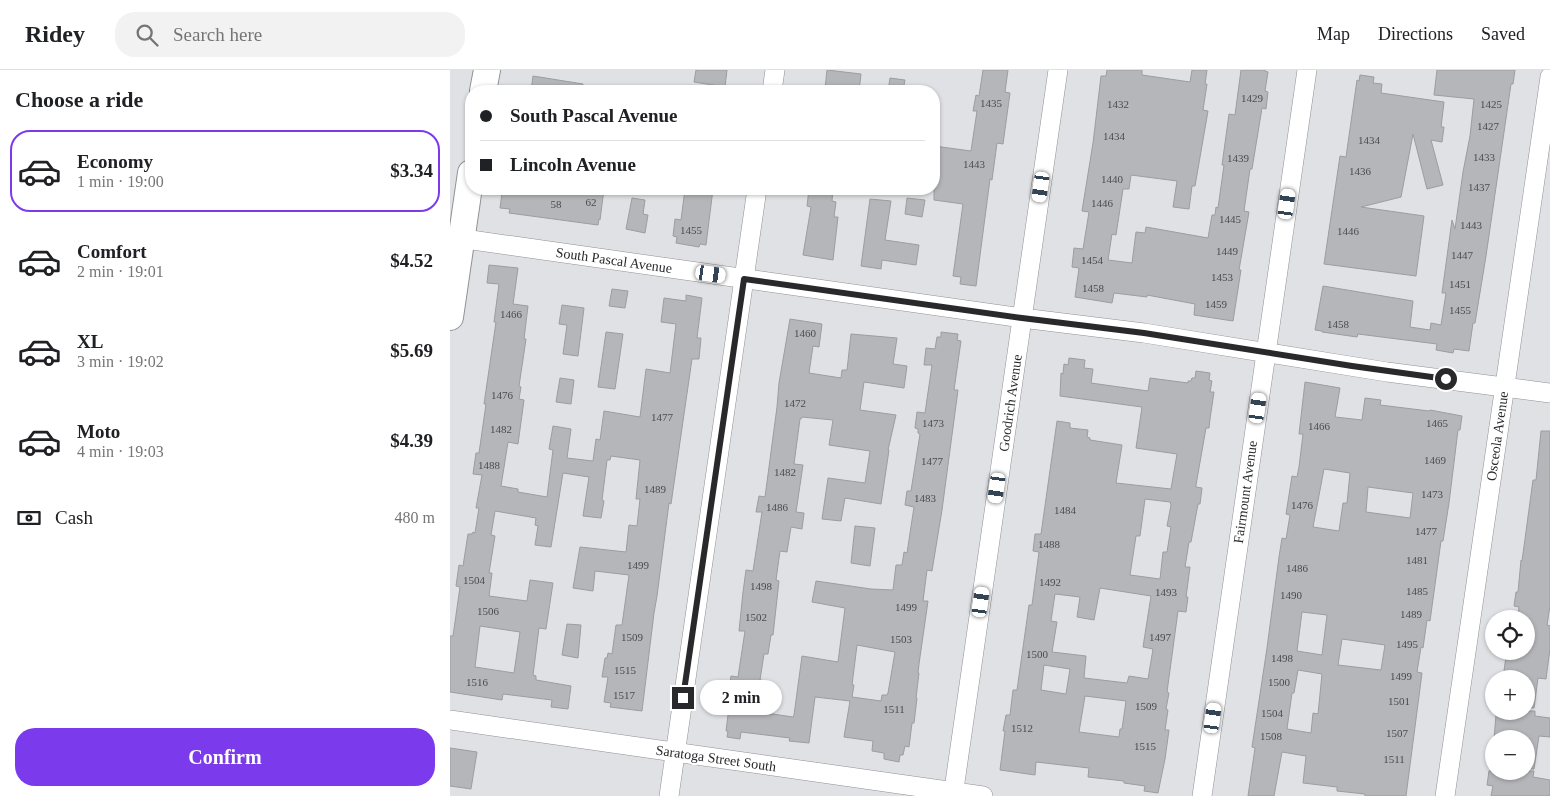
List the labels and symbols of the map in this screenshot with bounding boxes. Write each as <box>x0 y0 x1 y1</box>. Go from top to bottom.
house number: 1429 <box>1241 92 1264 104</box>
house number: 1435 <box>980 97 1003 109</box>
house number: 1432 <box>1107 98 1129 110</box>
house number: 1425 <box>1480 98 1503 110</box>
house number: 1427 <box>1477 120 1500 132</box>
house number: 1434 <box>1103 130 1126 142</box>
house number: 1434 <box>1358 134 1381 146</box>
house number: 1433 <box>1473 151 1496 163</box>
house number: 1439 <box>1227 152 1250 164</box>
house number: 1443 <box>963 158 986 170</box>
house number: 1436 <box>1349 165 1372 177</box>
car <box>1031 171 1050 203</box>
house number: 1440 <box>1101 173 1124 185</box>
house number: 1437 <box>1468 181 1491 193</box>
car <box>1277 188 1296 220</box>
house number: 62 <box>586 196 597 208</box>
house number: 1446 <box>1091 197 1114 209</box>
house number: 58 <box>551 198 562 210</box>
house number: 1445 <box>1219 213 1242 225</box>
house number: 1443 <box>1460 219 1483 231</box>
house number: 1455 <box>680 224 703 236</box>
house number: 1446 <box>1337 225 1360 237</box>
street label: South Pascal Avenue <box>555 245 673 276</box>
house number: 1449 <box>1216 245 1239 257</box>
house number: 1447 <box>1451 249 1474 261</box>
house number: 1454 <box>1081 254 1104 266</box>
car <box>695 264 726 284</box>
house number: 1453 <box>1211 271 1234 283</box>
house number: 1451 <box>1449 278 1471 290</box>
house number: 1458 <box>1082 282 1105 294</box>
house number: 1459 <box>1205 298 1228 310</box>
house number: 1455 <box>1449 304 1472 316</box>
house number: 1466 <box>500 308 523 320</box>
house number: 1458 <box>1327 318 1350 330</box>
house number: 1460 <box>794 327 817 339</box>
street label: Goodrich Avenue <box>996 353 1025 453</box>
route start <box>1435 368 1457 390</box>
house number: 1476 <box>491 389 514 401</box>
street label: Osceola Avenue <box>1484 390 1511 482</box>
car <box>1248 392 1267 424</box>
house number: 1472 <box>784 397 806 409</box>
house number: 1477 <box>651 411 674 423</box>
house number: 1473 <box>922 417 945 429</box>
house number: 1465 <box>1426 417 1449 429</box>
house number: 1466 <box>1308 420 1331 432</box>
house number: 1482 <box>490 423 512 435</box>
street label: Fairmount Avenue <box>1231 440 1260 544</box>
house number: 1469 <box>1424 454 1447 466</box>
house number: 1477 <box>921 455 944 467</box>
house number: 1488 <box>478 459 501 471</box>
house number: 1482 <box>774 466 796 478</box>
car <box>987 472 1006 504</box>
house number: 1489 <box>644 483 667 495</box>
house number: 1473 <box>1421 488 1444 500</box>
house number: 1483 <box>914 492 937 504</box>
house number: 1476 <box>1291 499 1314 511</box>
house number: 1486 <box>766 501 789 513</box>
house number: 1484 <box>1054 504 1077 516</box>
house number: 1477 <box>1415 525 1438 537</box>
house number: 1488 <box>1038 538 1061 550</box>
house number: 1481 <box>1406 554 1428 566</box>
house number: 1499 <box>627 559 650 571</box>
house number: 1486 <box>1286 562 1309 574</box>
house number: 1504 <box>463 574 486 586</box>
house number: 1492 <box>1039 576 1061 588</box>
house number: 1498 <box>750 580 773 592</box>
house number: 1485 <box>1406 585 1429 597</box>
car <box>971 586 990 618</box>
house number: 1493 <box>1155 586 1178 598</box>
house number: 1490 <box>1280 589 1303 601</box>
house number: 1499 <box>895 601 918 613</box>
house number: 1506 <box>477 605 500 617</box>
house number: 1489 <box>1400 608 1423 620</box>
house number: 1502 <box>745 611 767 623</box>
house number: 1509 <box>621 631 644 643</box>
house number: 1497 <box>1149 631 1172 643</box>
house number: 1503 <box>890 633 913 645</box>
house number: 1495 <box>1396 638 1419 650</box>
house number: 1500 <box>1026 648 1049 660</box>
house number: 1498 <box>1271 652 1294 664</box>
house number: 1515 <box>614 664 637 676</box>
house number: 1499 <box>1390 670 1413 682</box>
house number: 1516 <box>466 676 489 688</box>
house number: 1500 <box>1268 676 1291 688</box>
callout: 2 min <box>700 680 783 716</box>
route end <box>672 687 694 709</box>
house number: 1517 <box>613 689 636 701</box>
house number: 1501 <box>1388 695 1410 707</box>
house number: 1509 <box>1135 700 1158 712</box>
car <box>1203 702 1222 734</box>
house number: 1511 <box>883 703 905 715</box>
house number: 1504 <box>1261 707 1284 719</box>
house number: 1512 <box>1011 722 1033 734</box>
house number: 1507 <box>1386 727 1409 739</box>
house number: 1508 <box>1260 730 1283 742</box>
house number: 1515 <box>1134 740 1157 752</box>
street label: Saratoga Street South <box>655 743 777 774</box>
house number: 1511 <box>1383 753 1405 765</box>

